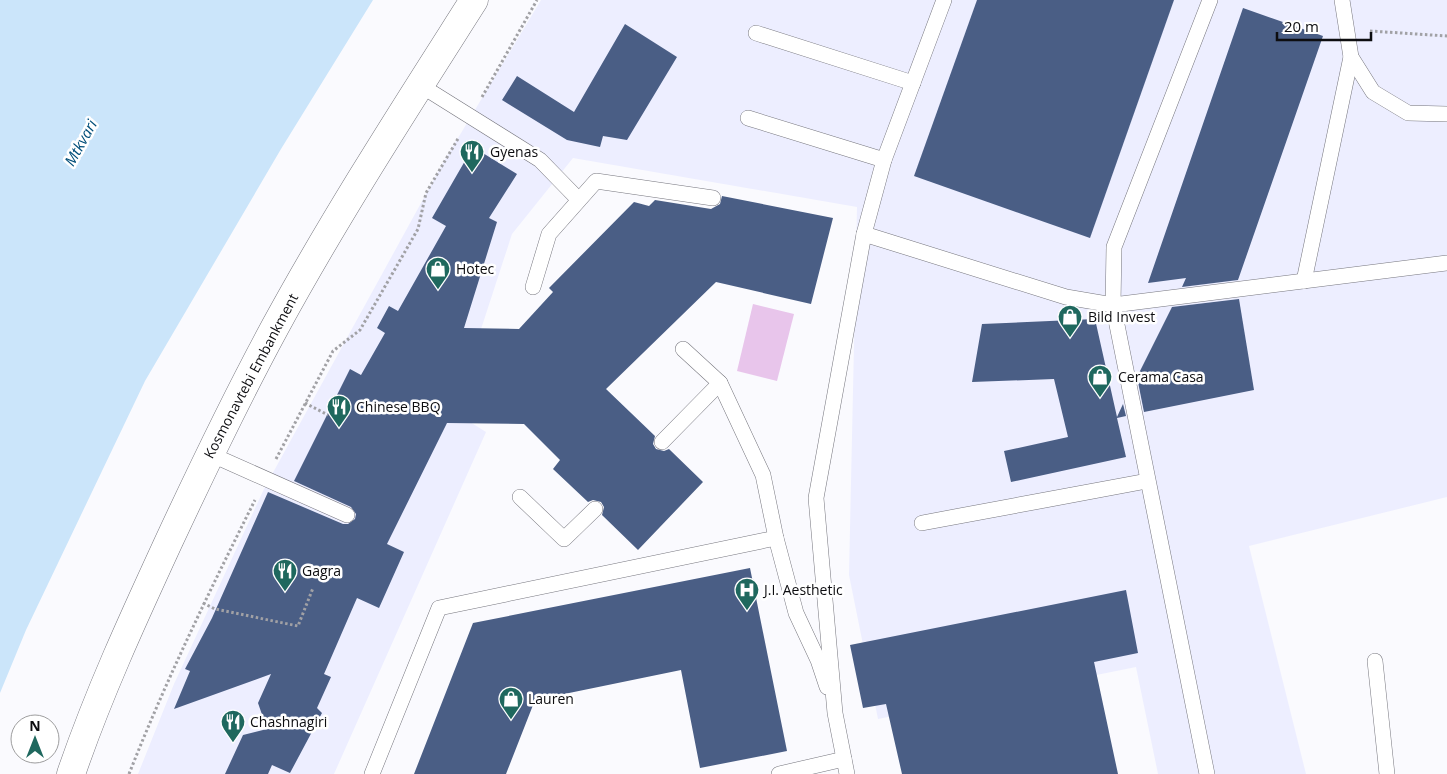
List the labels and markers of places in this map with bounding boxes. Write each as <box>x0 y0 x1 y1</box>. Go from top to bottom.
restaurant icon: Gyenas <box>459 139 485 173</box>
place label: Gyenas <box>490 142 538 161</box>
shop icon: Hotec <box>425 256 451 290</box>
place label: Hotec <box>456 259 495 278</box>
shop icon: Bild Invest <box>1057 304 1083 338</box>
place label: Bild Invest <box>1088 307 1155 326</box>
shop icon: Cerama Casa <box>1087 364 1113 398</box>
place label: Cerama Casa <box>1118 367 1204 386</box>
restaurant icon: Chinese BBQ <box>326 394 352 428</box>
place label: Chinese BBQ <box>356 397 441 416</box>
restaurant icon: Gagra <box>272 558 298 592</box>
place label: Gagra <box>302 561 341 580</box>
hospital icon: J.I. Aesthetic <box>734 577 760 611</box>
place label: J.I. Aesthetic <box>762 580 843 599</box>
shop icon: Lauren <box>498 686 524 720</box>
place label: Lauren <box>528 689 574 708</box>
restaurant icon: Chashnagiri <box>220 709 246 743</box>
place label: Chashnagiri <box>250 712 327 731</box>

